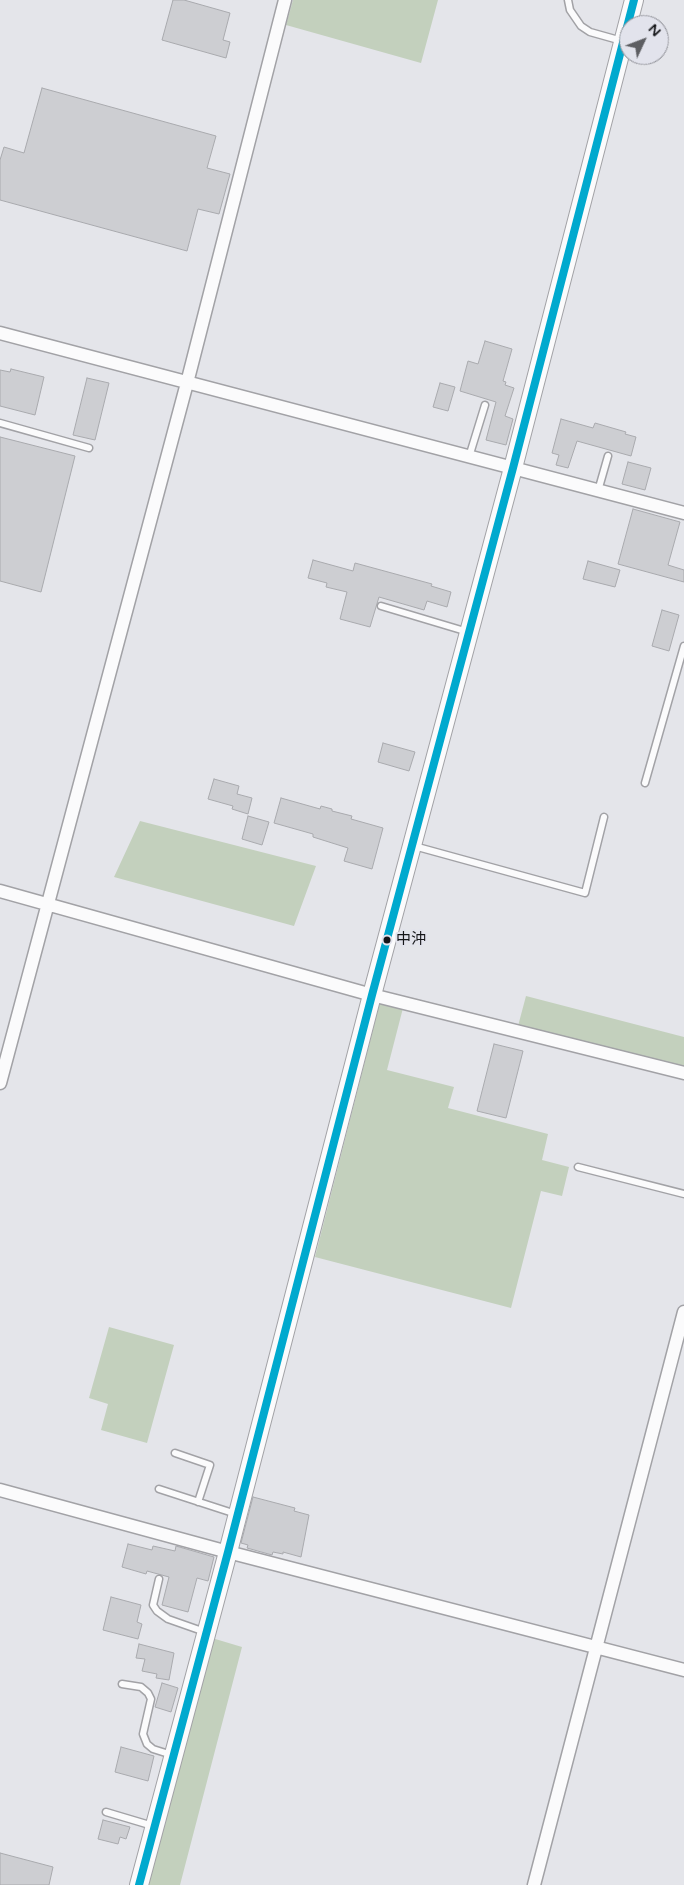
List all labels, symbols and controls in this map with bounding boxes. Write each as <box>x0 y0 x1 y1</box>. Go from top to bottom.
north arrow <box>619 15 669 65</box>
text: N <box>645 20 665 40</box>
place label: 中沖 <box>396 931 426 949</box>
marker: 中沖 <box>382 935 392 945</box>

